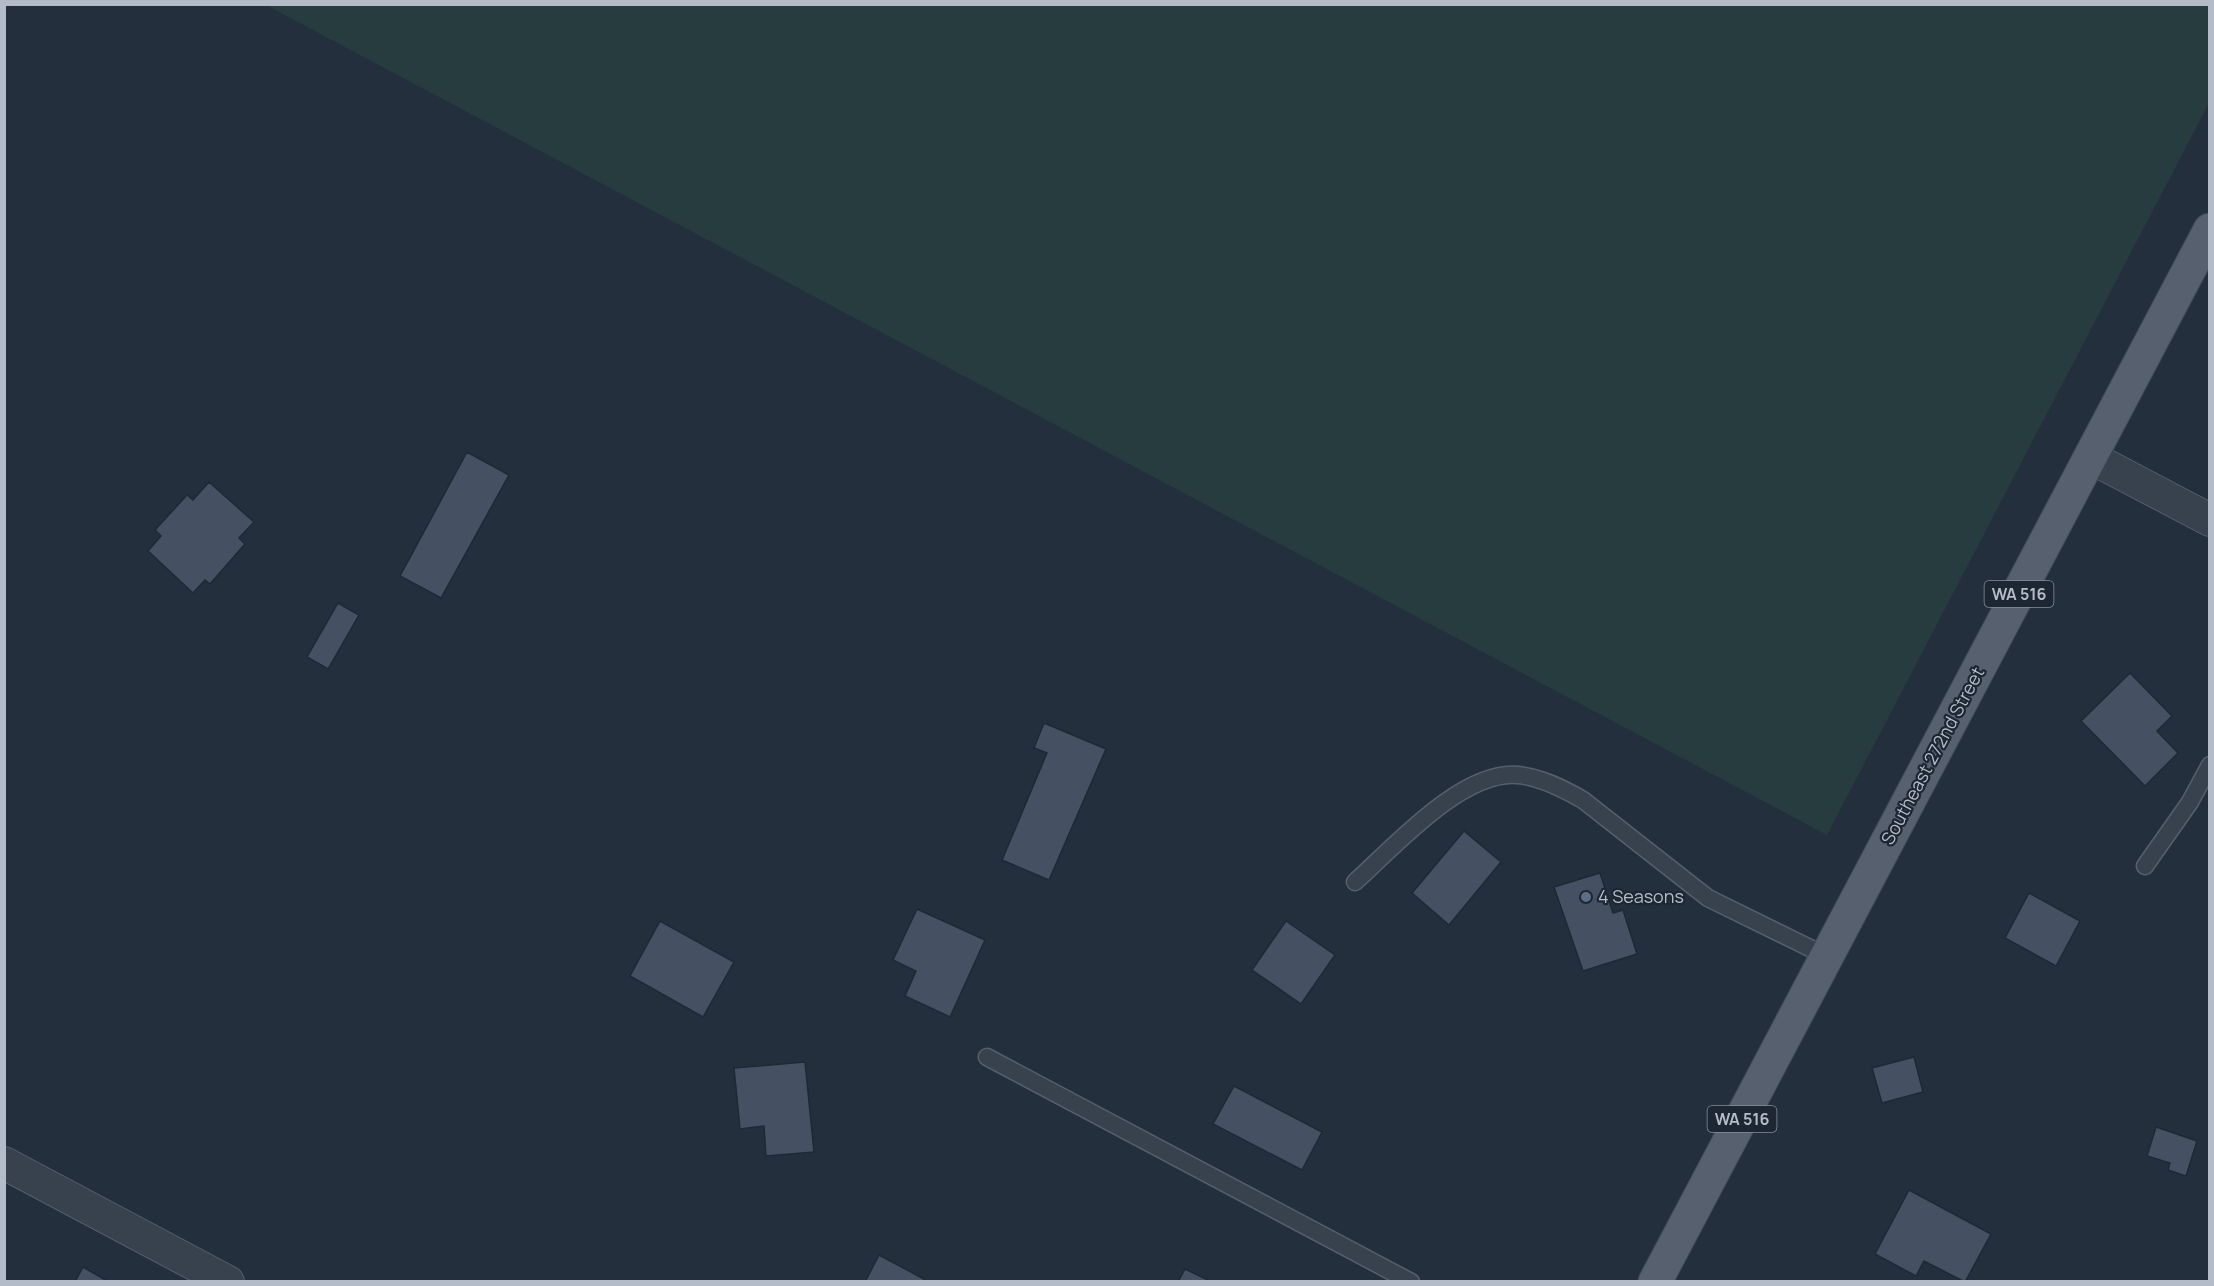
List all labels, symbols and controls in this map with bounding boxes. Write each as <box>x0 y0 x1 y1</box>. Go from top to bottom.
road number: WA 516 <box>1984 581 2054 607</box>
street label: Southeast 272nd Street <box>1875 662 1989 849</box>
place label: 4 Seasons <box>1598 884 1684 908</box>
marker: 4 Seasons <box>1579 890 1593 904</box>
road number: WA 516 <box>1708 1106 1776 1132</box>

